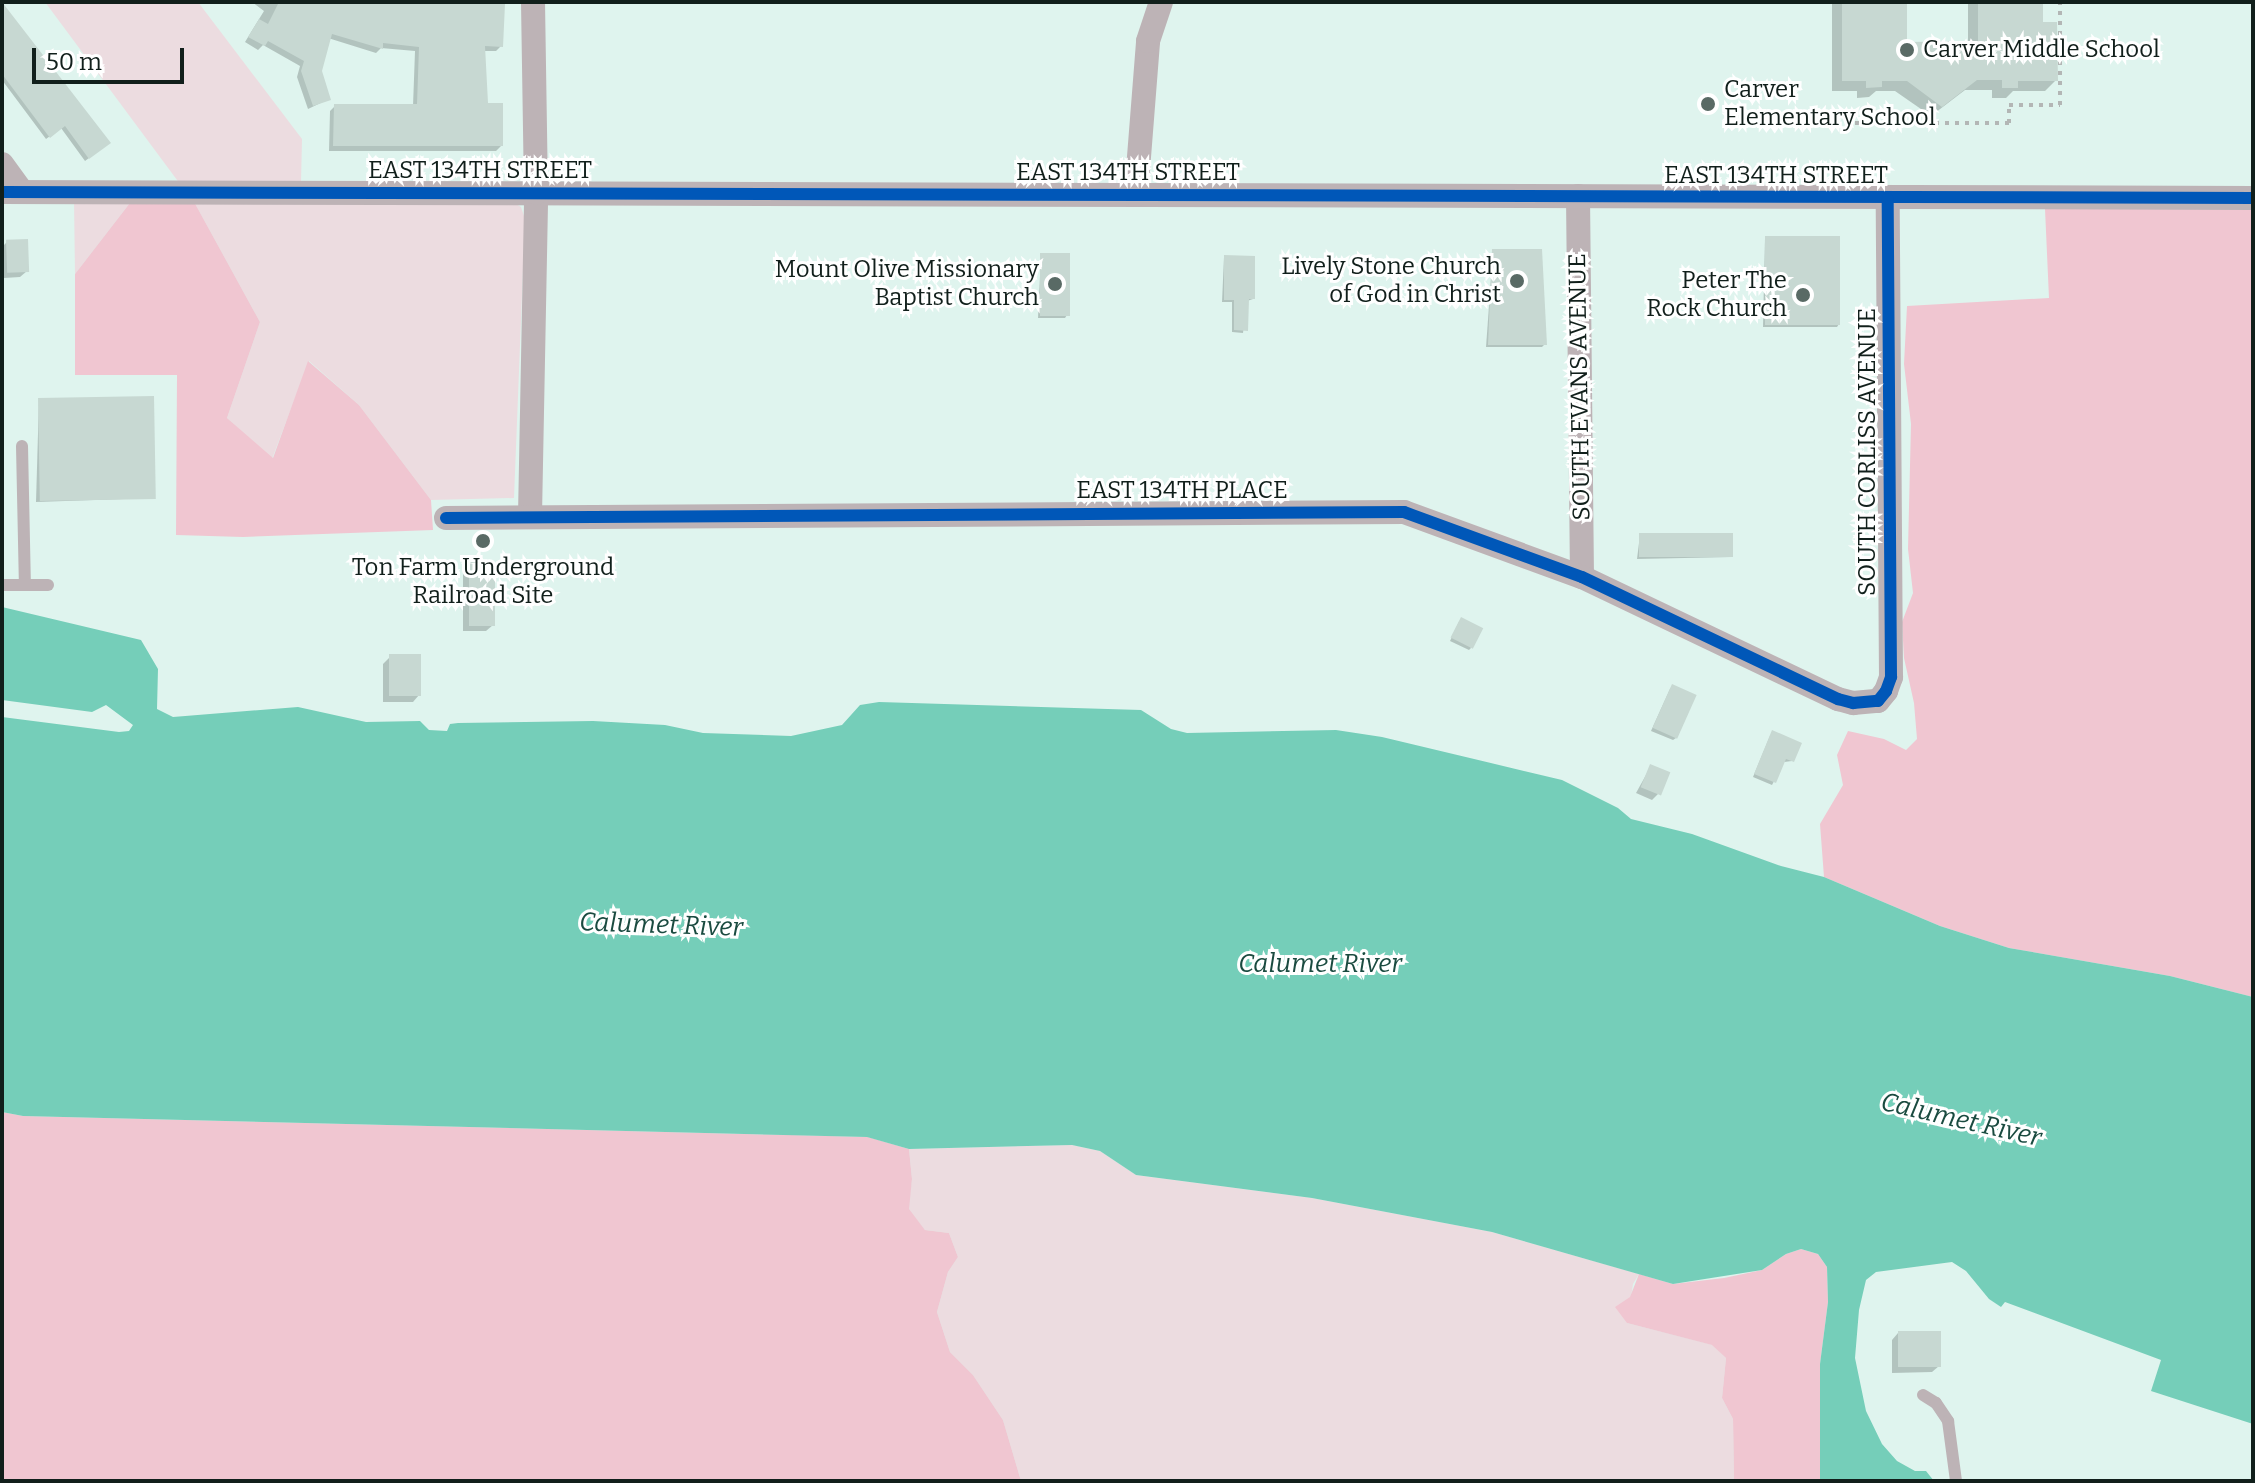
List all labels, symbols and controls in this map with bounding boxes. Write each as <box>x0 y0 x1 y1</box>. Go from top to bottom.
scale bar <box>36 32 188 82</box>
place label: Carver Middle School <box>1923 36 2160 64</box>
marker: Carver Middle School <box>1898 41 1916 59</box>
text: 50 m <box>46 48 102 76</box>
place label: Carver Elementary School <box>1724 76 1936 132</box>
marker: Carver Elementary School <box>1699 95 1717 113</box>
street label: EAST 134TH STREET <box>368 157 592 185</box>
street label: EAST 134TH STREET <box>1016 159 1240 187</box>
street label: EAST 134TH STREET <box>1664 162 1888 190</box>
place label: Lively Stone Church of God in Christ <box>1281 253 1501 309</box>
street label: SOUTH EVANS AVENUE <box>1563 253 1597 521</box>
place label: Mount Olive Missionary Baptist Church <box>775 256 1039 312</box>
place label: Peter The Rock Church <box>1646 267 1787 323</box>
marker: Lively Stone Church of God in Christ <box>1508 272 1526 290</box>
marker: Mount Olive Missionary Baptist Church <box>1046 275 1064 293</box>
marker: Peter The Rock Church <box>1794 286 1812 304</box>
street label: SOUTH CORLISS AVENUE <box>1854 308 1882 596</box>
street label: EAST 134TH PLACE <box>1076 477 1288 505</box>
marker: Ton Farm Underground Railroad Site <box>474 532 492 550</box>
place label: Ton Farm Underground Railroad Site <box>352 554 614 610</box>
water label: Calumet River <box>579 907 743 943</box>
water label: Calumet River <box>1238 948 1402 980</box>
water label: Calumet River <box>1878 1086 2044 1154</box>

